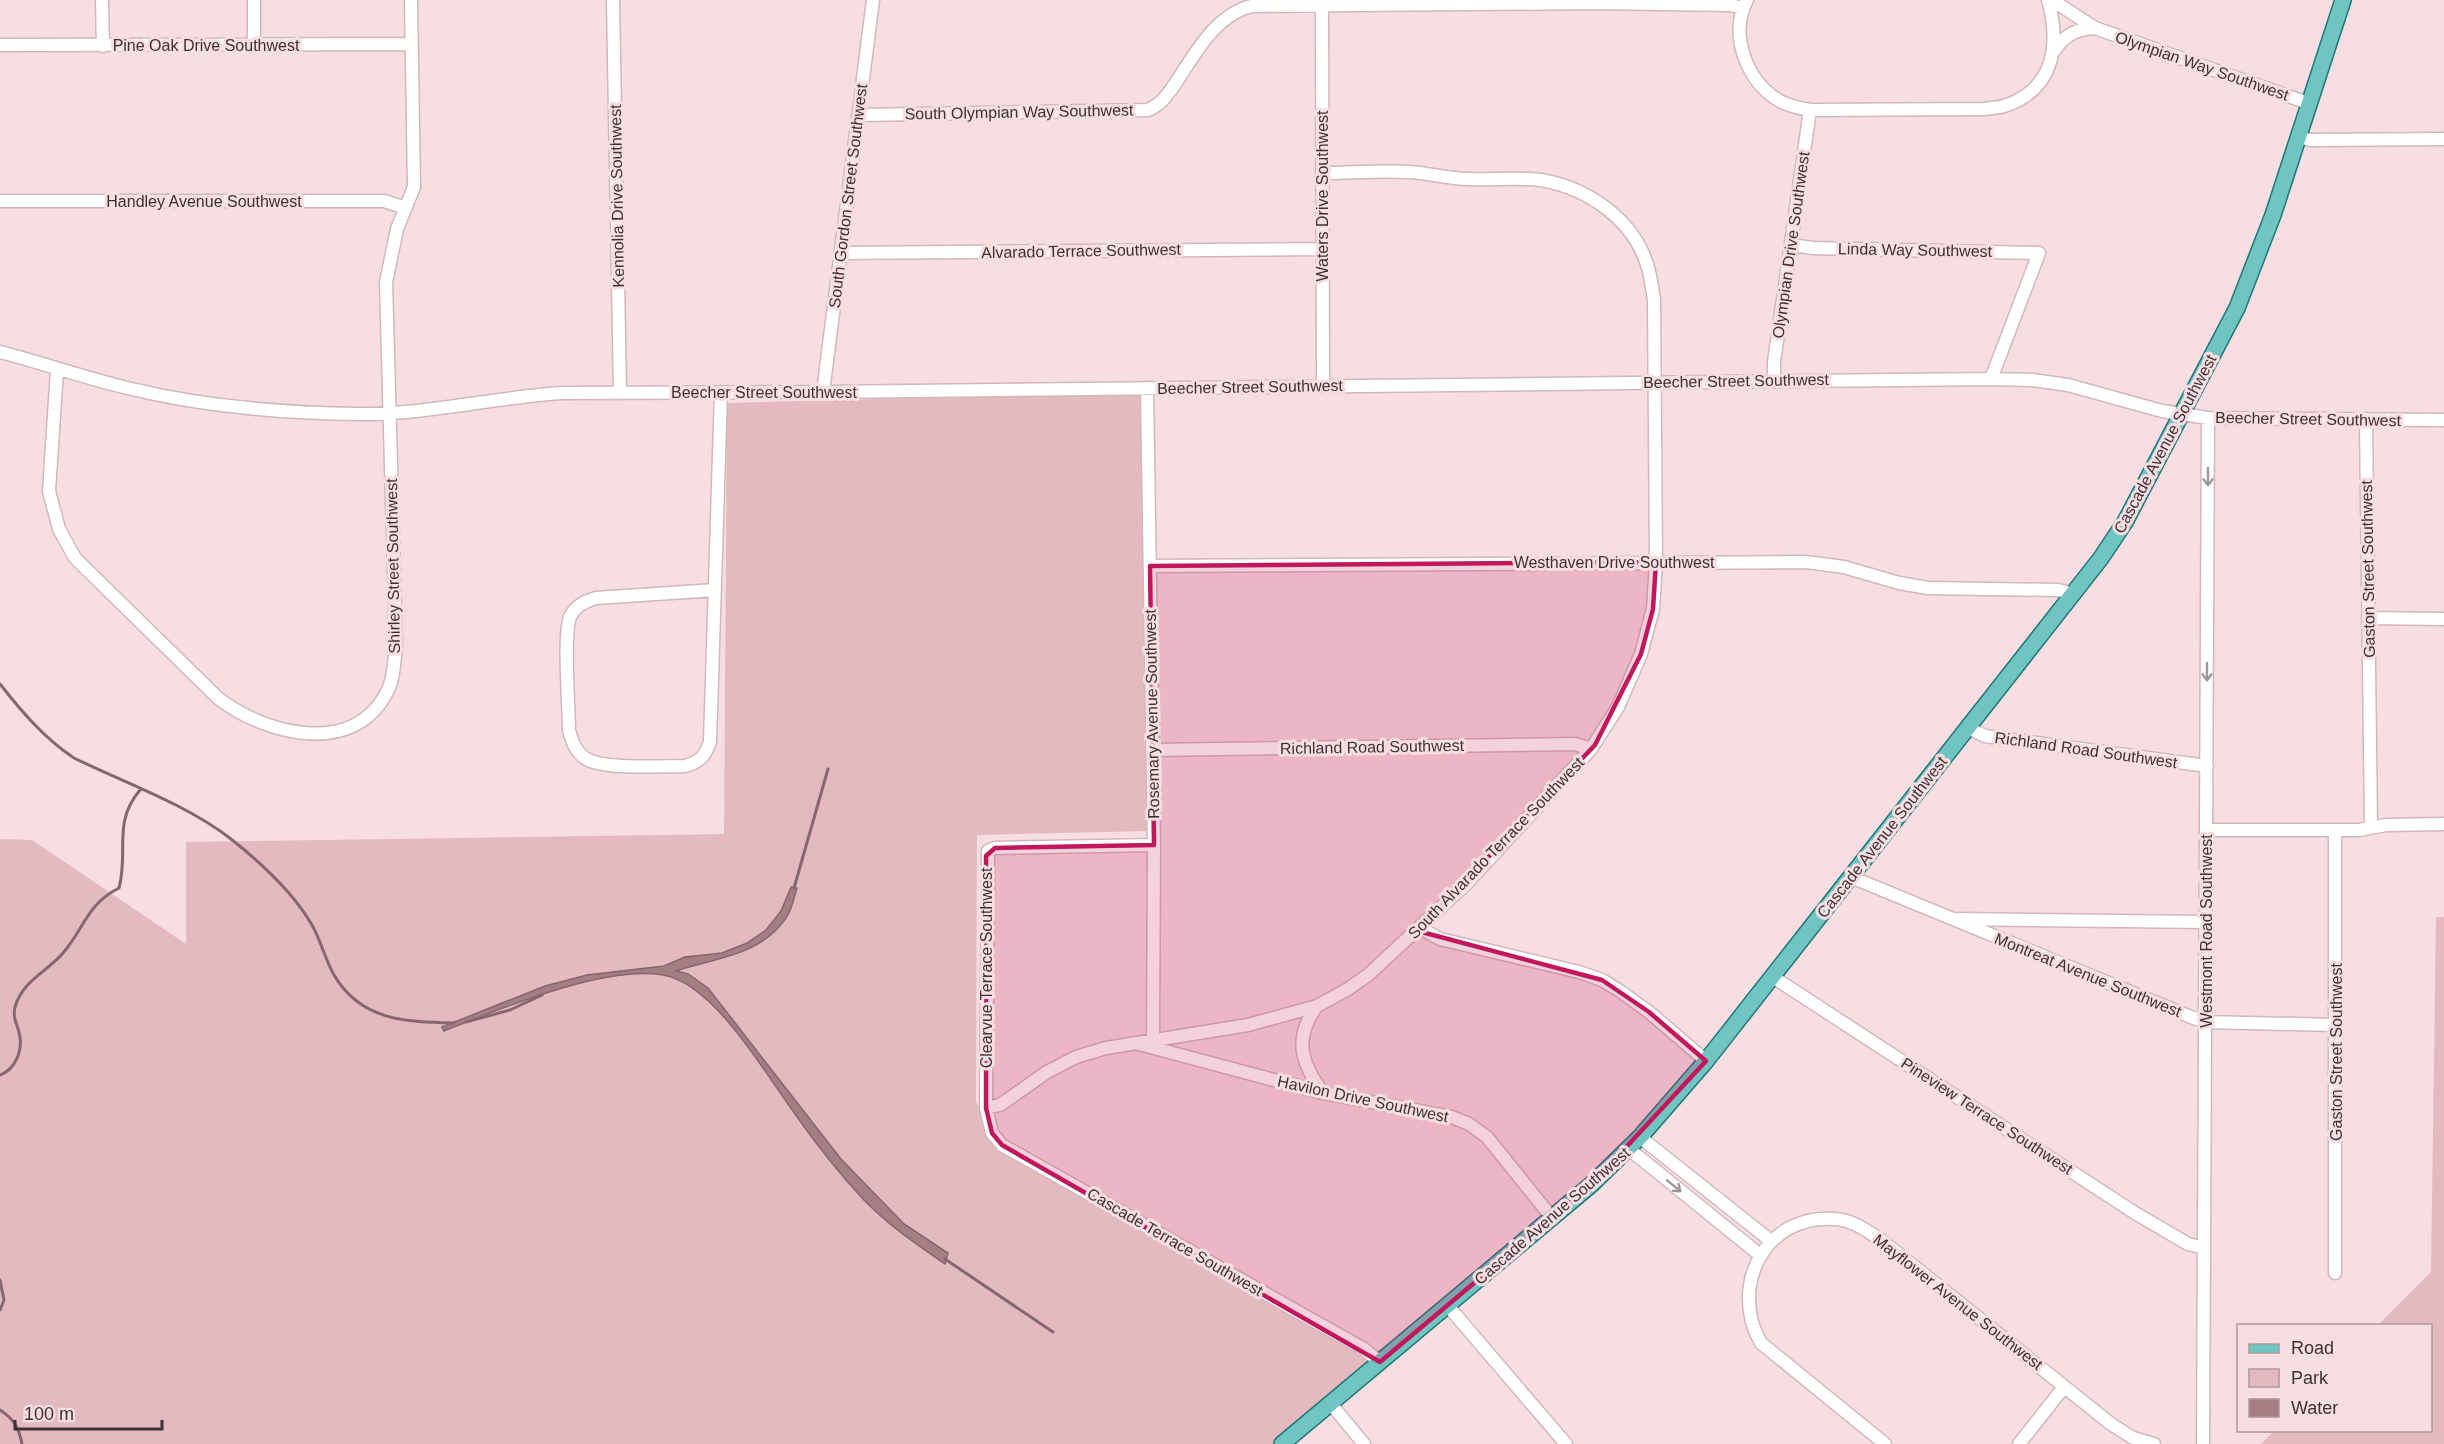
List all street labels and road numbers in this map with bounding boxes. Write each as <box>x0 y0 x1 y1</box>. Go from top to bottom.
street label: Olympian Way Southwest <box>2113 28 2292 104</box>
street label: Pine Oak Drive Southwest <box>113 37 300 54</box>
street label: South Gordon Street Southwest <box>826 82 870 309</box>
street label: South Olympian Way Southwest <box>904 101 1134 122</box>
street label: Kennolia Drive Southwest <box>607 104 627 288</box>
street label: Waters Drive Southwest <box>1314 110 1331 282</box>
street label: Olympian Drive Southwest <box>1769 150 1813 340</box>
street label: Handley Avenue Southwest <box>106 193 302 210</box>
street label: Linda Way Southwest <box>1838 240 1993 260</box>
street label: Alvarado Terrace Southwest <box>981 241 1182 261</box>
street label: Cascade Avenue Southwest <box>2111 351 2220 536</box>
street label: Beecher Street Southwest <box>1643 371 1830 391</box>
street label: Beecher Street Southwest <box>1157 377 1344 397</box>
street label: Beecher Street Southwest <box>671 384 857 401</box>
street label: Beecher Street Southwest <box>2215 409 2402 429</box>
street label: Shirley Street Southwest <box>383 478 403 654</box>
street label: Gaston Street Southwest <box>2358 479 2378 658</box>
street label: Westhaven Drive Southwest <box>1514 554 1715 571</box>
street label: Rosemary Avenue Southwest <box>1142 609 1162 819</box>
street label: Richland Road Southwest <box>1994 729 2179 771</box>
street label: Richland Road Southwest <box>1280 737 1465 757</box>
street label: Cascade Avenue Southwest <box>1814 753 1951 921</box>
street label: South Alvarado Terrace Southwest <box>1405 754 1588 942</box>
street label: Westmont Road Southwest <box>2198 834 2215 1028</box>
street label: Clearvue Terrace Southwest <box>978 867 995 1068</box>
street label: Montreat Avenue Southwest <box>1992 930 2184 1021</box>
street label: Gaston Street Southwest <box>2328 963 2345 1141</box>
street label: Pineview Terrace Southwest <box>1898 1054 2076 1178</box>
street label: Havilon Drive Southwest <box>1276 1073 1451 1126</box>
street label: Cascade Avenue Southwest <box>1471 1144 1633 1288</box>
street label: Cascade Terrace Southwest <box>1084 1185 1266 1300</box>
street label: Mayflower Avenue Southwest <box>1870 1231 2046 1374</box>

